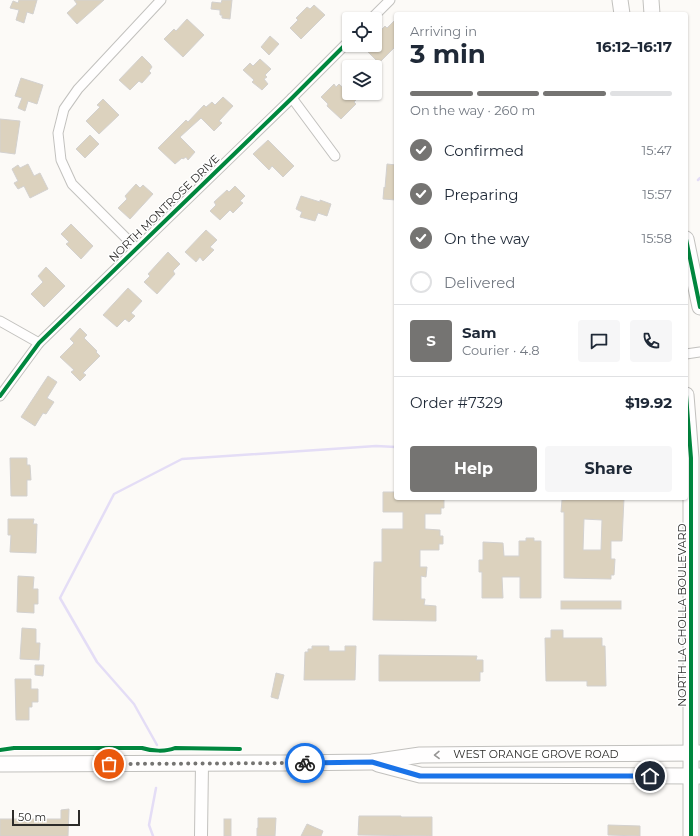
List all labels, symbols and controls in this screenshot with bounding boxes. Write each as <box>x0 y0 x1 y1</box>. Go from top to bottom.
map controls <box>342 12 382 100</box>
button: locate <box>342 12 382 52</box>
text: Arriving in <box>410 23 477 39</box>
text: 16:12–16:17 <box>596 37 672 56</box>
text: 3 min <box>410 38 486 70</box>
button: layers <box>342 60 382 100</box>
text: On the way · 260 m <box>410 102 535 118</box>
icon: check <box>410 139 432 161</box>
text: Confirmed <box>444 141 524 160</box>
text: 15:47 <box>642 142 672 158</box>
street label: NORTH MONTROSE DRIVE <box>106 151 222 265</box>
icon: check <box>410 183 432 205</box>
text: Preparing <box>444 185 519 204</box>
text: 15:57 <box>642 186 672 202</box>
icon: check <box>410 227 432 249</box>
text: On the way <box>444 229 529 248</box>
text: 15:58 <box>642 230 672 246</box>
text: Delivered <box>444 273 516 292</box>
button: chat <box>578 320 620 362</box>
button: phone <box>630 320 672 362</box>
text: Sam <box>462 323 497 342</box>
text: S <box>426 331 436 350</box>
text: Courier · 4.8 <box>462 342 540 358</box>
text: Order #7329 <box>410 393 503 412</box>
text: $19.92 <box>625 393 672 412</box>
button: Help <box>410 446 537 492</box>
button: Share <box>545 446 672 492</box>
street label: NORTH LA CHOLLA BOULEVARD <box>675 523 689 707</box>
courier <box>285 743 325 783</box>
pin <box>92 747 126 781</box>
street label: WEST ORANGE GROVE ROAD <box>453 747 619 761</box>
one-way arrow <box>434 751 440 759</box>
icon: bike <box>294 752 316 774</box>
icon: bag <box>98 753 120 775</box>
pin <box>633 759 667 793</box>
icon: home <box>639 765 661 787</box>
scale bar <box>12 808 80 827</box>
text: 50 m <box>18 810 46 824</box>

